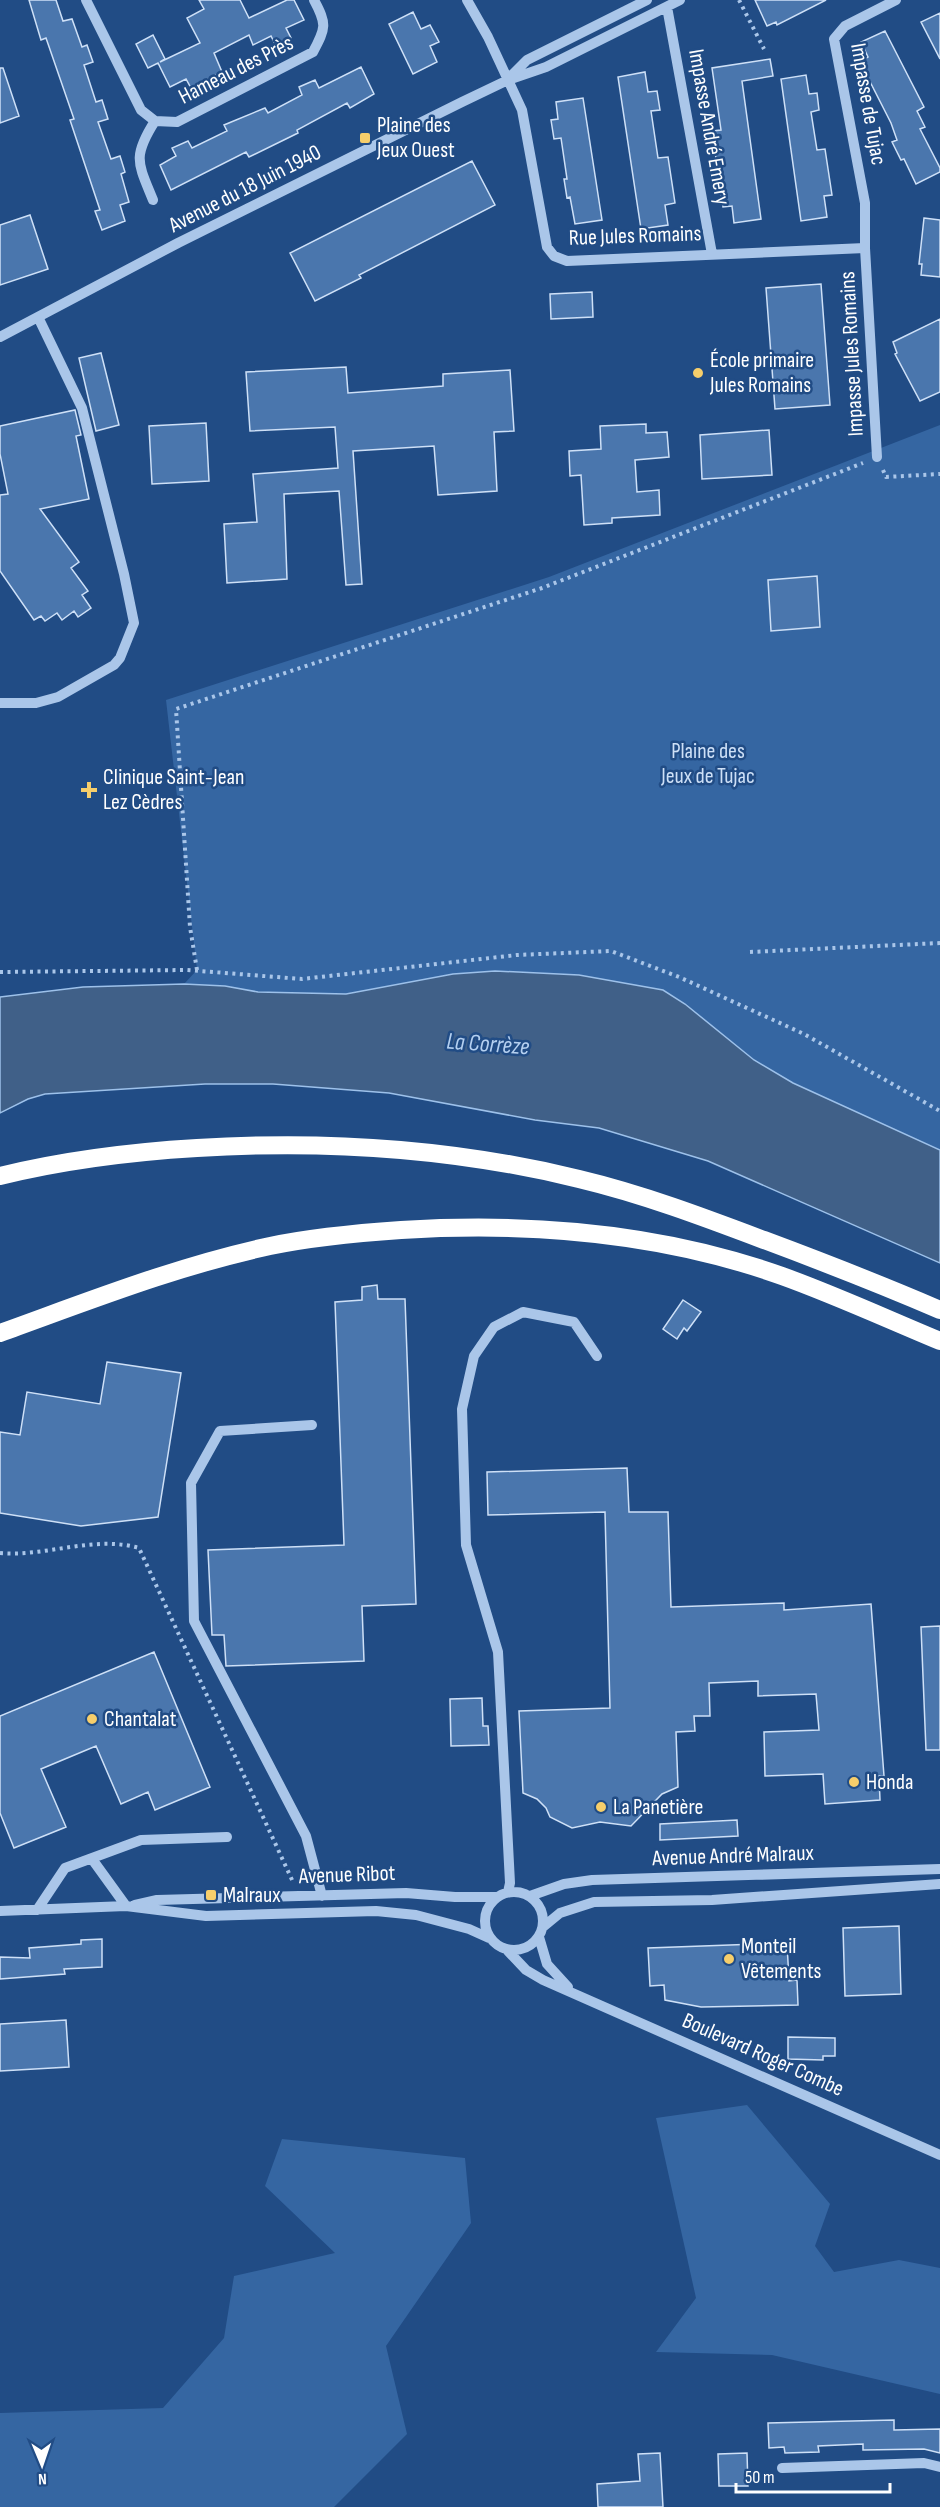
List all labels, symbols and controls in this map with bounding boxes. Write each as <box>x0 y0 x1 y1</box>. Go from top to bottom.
street label: Hameau des Près <box>174 30 298 110</box>
street label: Impasse de Tujac <box>844 41 892 167</box>
street label: Impasse André Emery <box>682 47 736 208</box>
place label: Plaine des Jeux Ouest <box>376 112 455 164</box>
marker: Plaine des Jeux Ouest <box>358 131 372 145</box>
street label: Avenue du 18 Juin 1940 <box>164 139 326 239</box>
street label: Rue Jules Romains <box>568 220 702 252</box>
street label: Impasse Jules Romains <box>834 271 870 437</box>
place label: École primaire Jules Romains <box>709 347 814 399</box>
marker: École primaire Jules Romains <box>691 366 705 380</box>
park label: Plaine des Jeux de Tujac <box>660 738 755 790</box>
place label: Clinique Saint-Jean Lez Cèdres <box>103 764 244 816</box>
marker: Clinique Saint-Jean Lez Cèdres <box>80 781 98 799</box>
water label: La Corrèze <box>446 1027 530 1061</box>
place label: Chantalat <box>104 1706 177 1733</box>
marker: Chantalat <box>85 1712 99 1726</box>
place label: Honda <box>866 1769 913 1796</box>
marker: Honda <box>847 1775 861 1789</box>
place label: La Panetière <box>613 1794 703 1821</box>
marker: La Panetière <box>594 1800 608 1814</box>
street label: Avenue André Malraux <box>651 1840 815 1872</box>
street label: Avenue Ribot <box>297 1860 396 1890</box>
place label: Malraux <box>223 1882 281 1909</box>
marker: Malraux <box>204 1888 218 1902</box>
place label: Monteil Vêtements <box>741 1933 821 1985</box>
marker: Monteil Vêtements <box>722 1952 736 1966</box>
street label: Boulevard Roger Combe <box>678 2007 848 2103</box>
north arrow <box>12 2435 72 2495</box>
scale bar <box>736 2456 890 2494</box>
text: 50 m <box>745 2467 775 2488</box>
text: N <box>38 2469 47 2488</box>

